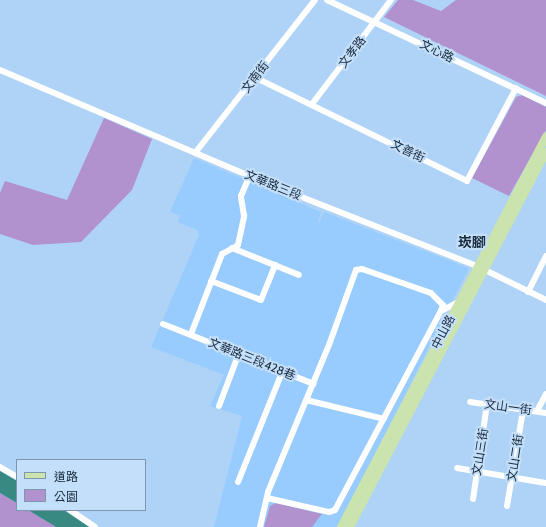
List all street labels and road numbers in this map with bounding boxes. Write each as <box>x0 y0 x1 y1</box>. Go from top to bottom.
street label: 文孝路 <box>335 33 369 71</box>
street label: 文心路 <box>418 37 456 65</box>
street label: 文南街 <box>238 58 272 96</box>
street label: 文善街 <box>389 137 427 165</box>
street label: 文華路三段 <box>242 167 304 203</box>
street label: 中山路 <box>428 313 458 351</box>
street label: 文華路三段428巷 <box>206 335 298 383</box>
street label: 文山一街 <box>483 397 533 417</box>
street label: 文山三街 <box>469 427 491 477</box>
street label: 文山二街 <box>504 433 526 483</box>

